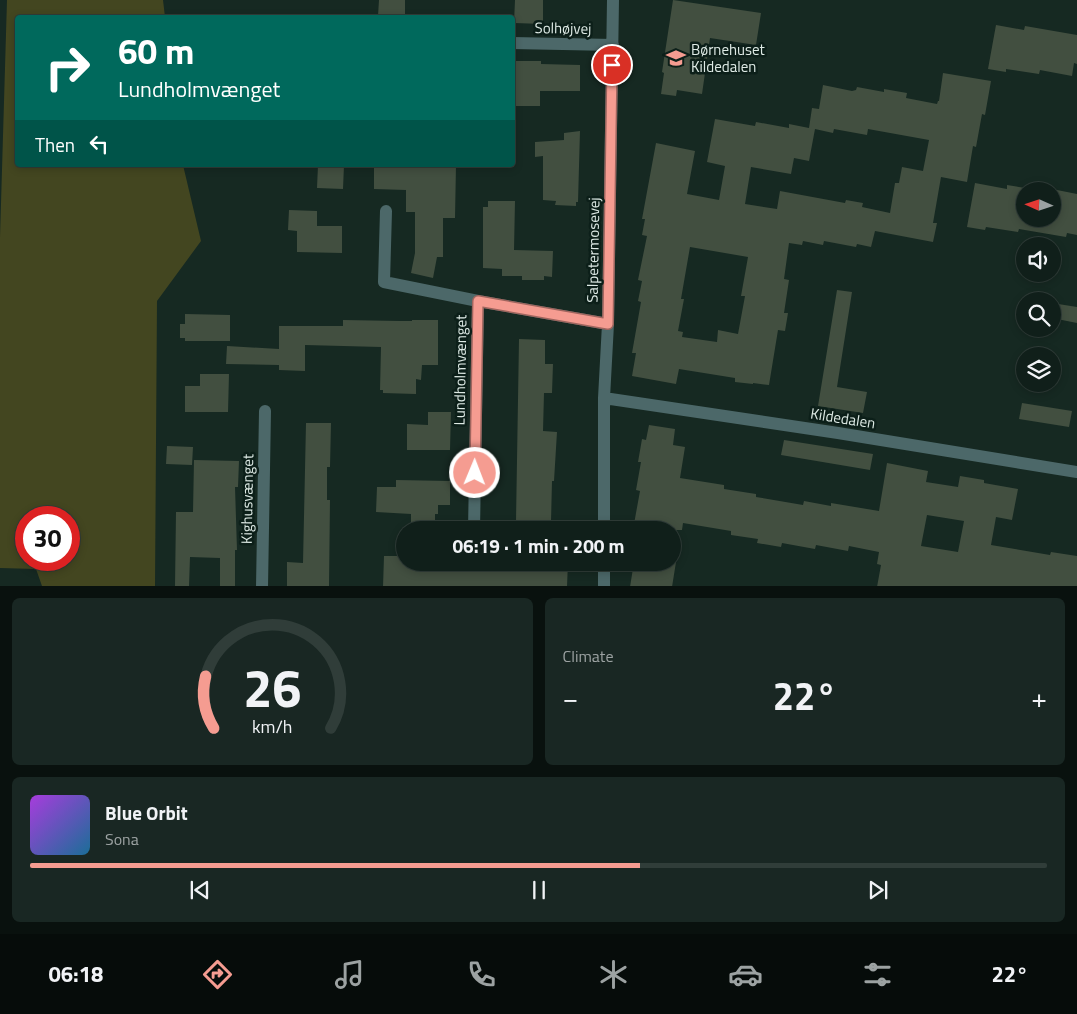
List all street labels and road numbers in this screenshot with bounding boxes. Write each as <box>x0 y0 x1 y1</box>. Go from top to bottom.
street label: Solhøjvej <box>534 16 592 40</box>
street label: Salpetermosevej <box>581 197 605 303</box>
street label: Lundholmvænget <box>448 314 472 426</box>
street label: Kildedalen <box>809 402 877 434</box>
street label: Kighusvænget <box>235 453 259 544</box>

